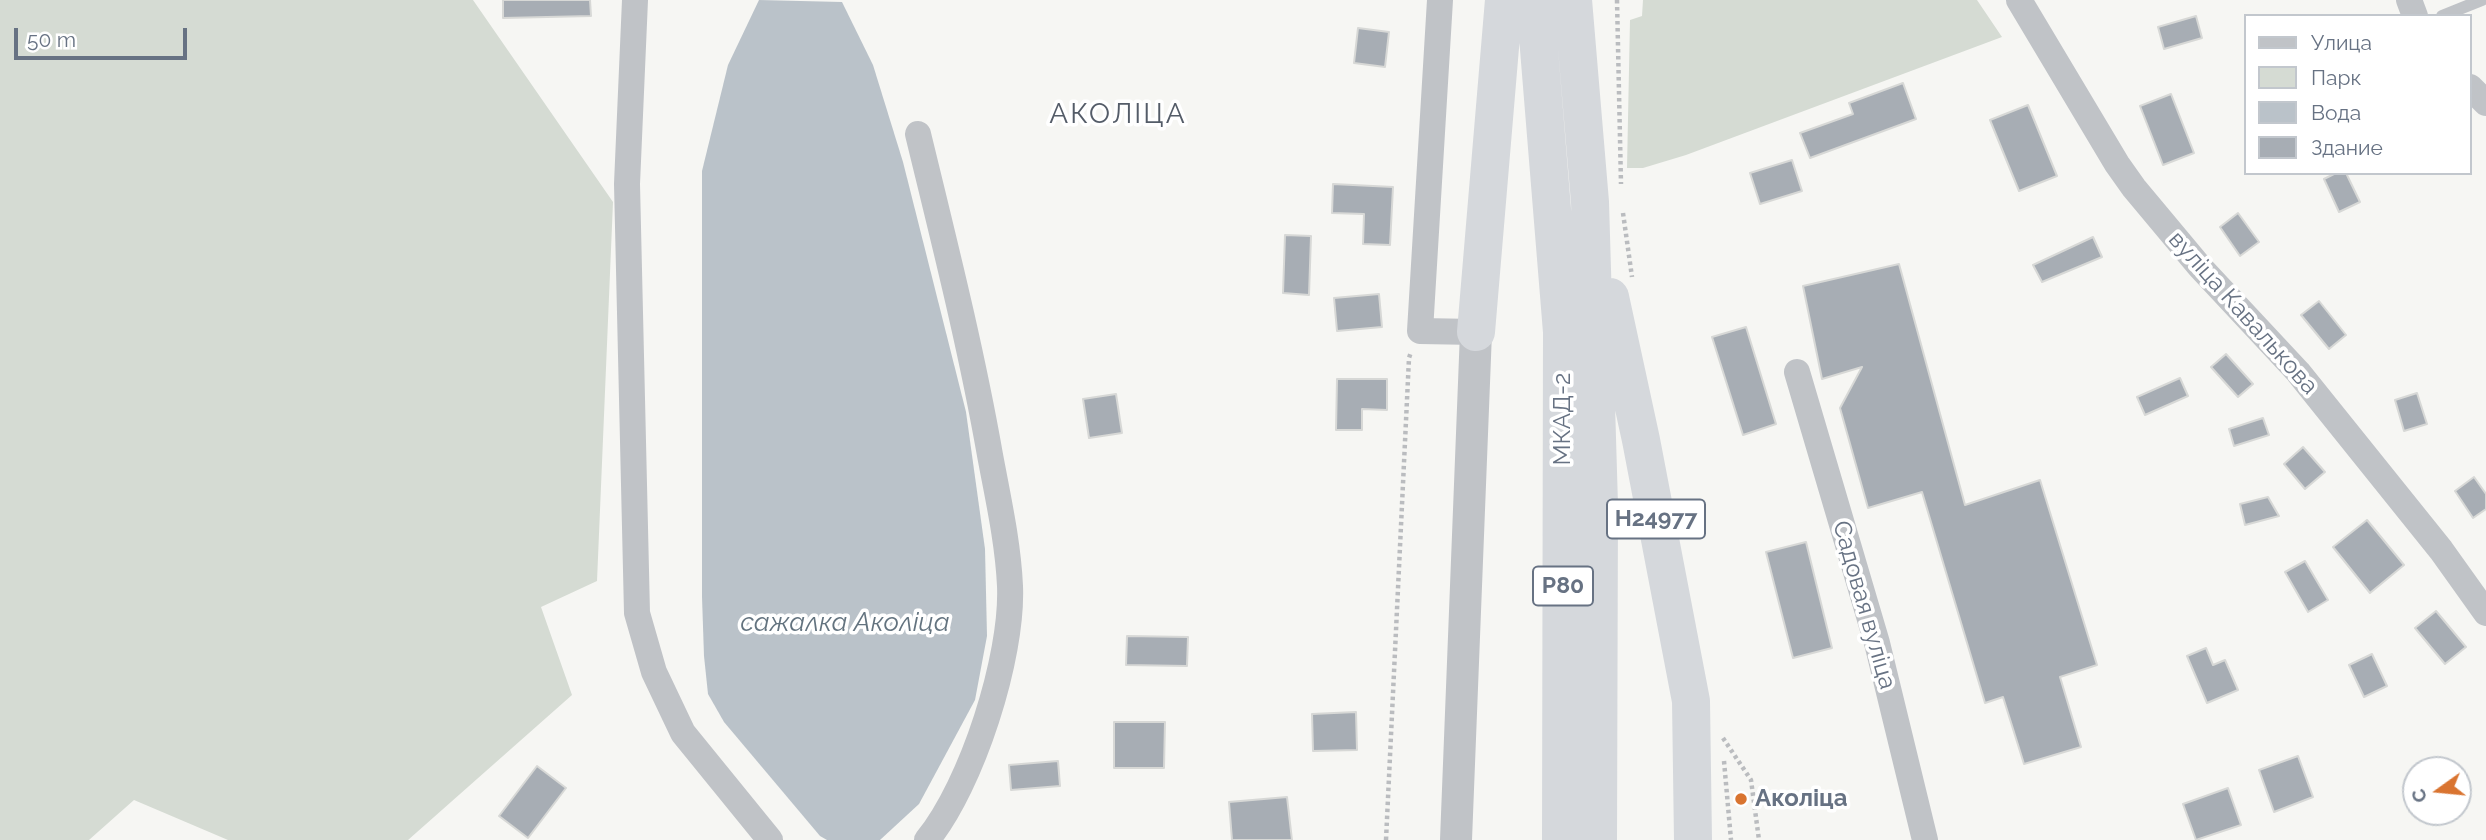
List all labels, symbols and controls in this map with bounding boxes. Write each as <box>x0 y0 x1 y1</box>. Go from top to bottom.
scale bar <box>18 14 191 58</box>
legend <box>2244 14 2472 175</box>
text: 50 m <box>27 27 76 52</box>
text: Улица <box>2311 30 2372 55</box>
text: Парк <box>2311 65 2361 90</box>
district label: АКОЛІЦА <box>1050 98 1186 132</box>
text: Вода <box>2311 100 2361 125</box>
text: Здание <box>2311 135 2383 160</box>
street label: вуліца Кавалькова <box>2162 226 2324 400</box>
street label: МКАД-2 <box>1549 372 1577 466</box>
road number: Н24977 <box>1607 499 1705 538</box>
street label: Садовая вуліца <box>1826 517 1902 693</box>
road number: Р80 <box>1533 566 1593 606</box>
water label: сажалка Аколіца <box>740 607 950 639</box>
north arrow <box>2402 756 2472 826</box>
place label: Аколіца <box>1755 785 1848 813</box>
text: С <box>2406 787 2431 805</box>
marker: Аколіца <box>1733 791 1749 807</box>

